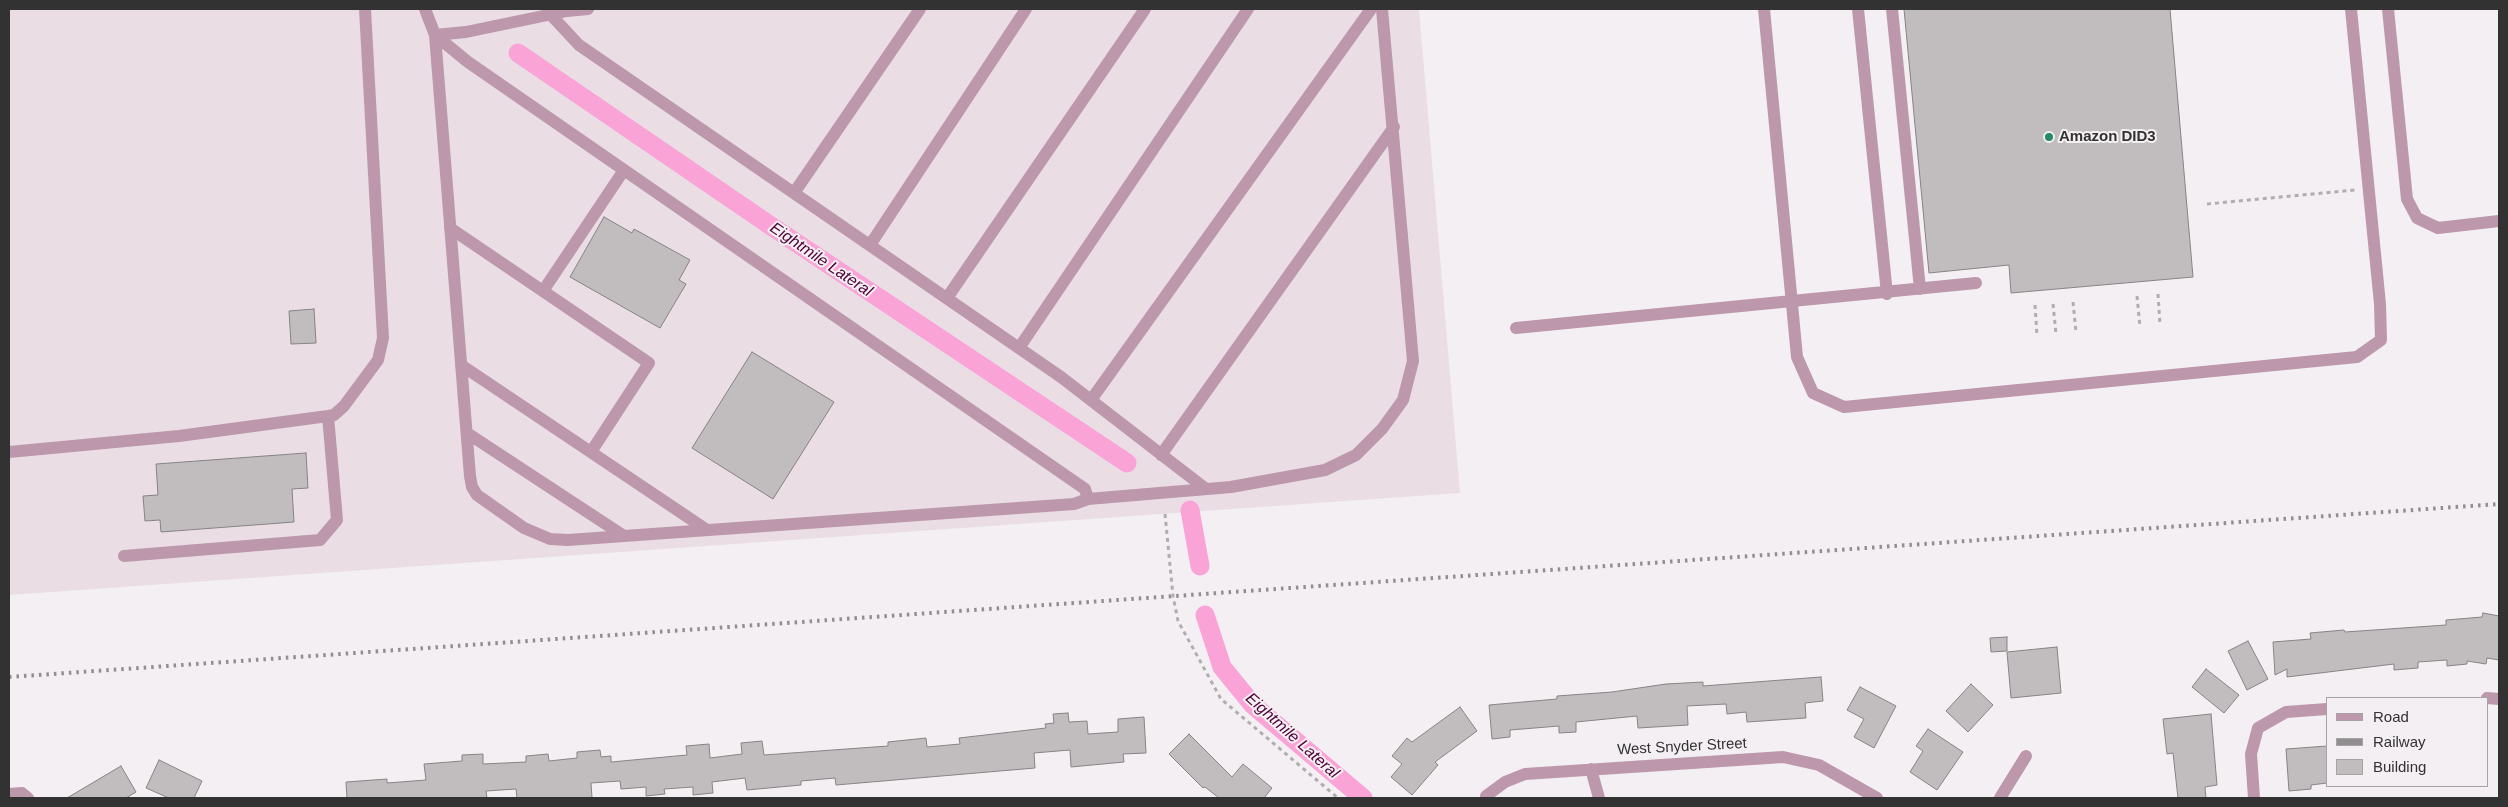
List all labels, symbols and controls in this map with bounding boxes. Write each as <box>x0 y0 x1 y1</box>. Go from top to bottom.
place label: Amazon DID3 <box>2059 128 2156 146</box>
marker: Amazon DID3 <box>2043 131 2055 143</box>
water label: Eightmile Lateral <box>766 219 876 301</box>
water label: Eightmile Lateral <box>1241 689 1343 783</box>
legend <box>2326 697 2488 787</box>
text: Road <box>2373 708 2409 725</box>
text: Railway <box>2373 733 2426 750</box>
street label: West Snyder Street <box>1617 735 1747 759</box>
text: Building <box>2373 758 2426 775</box>

